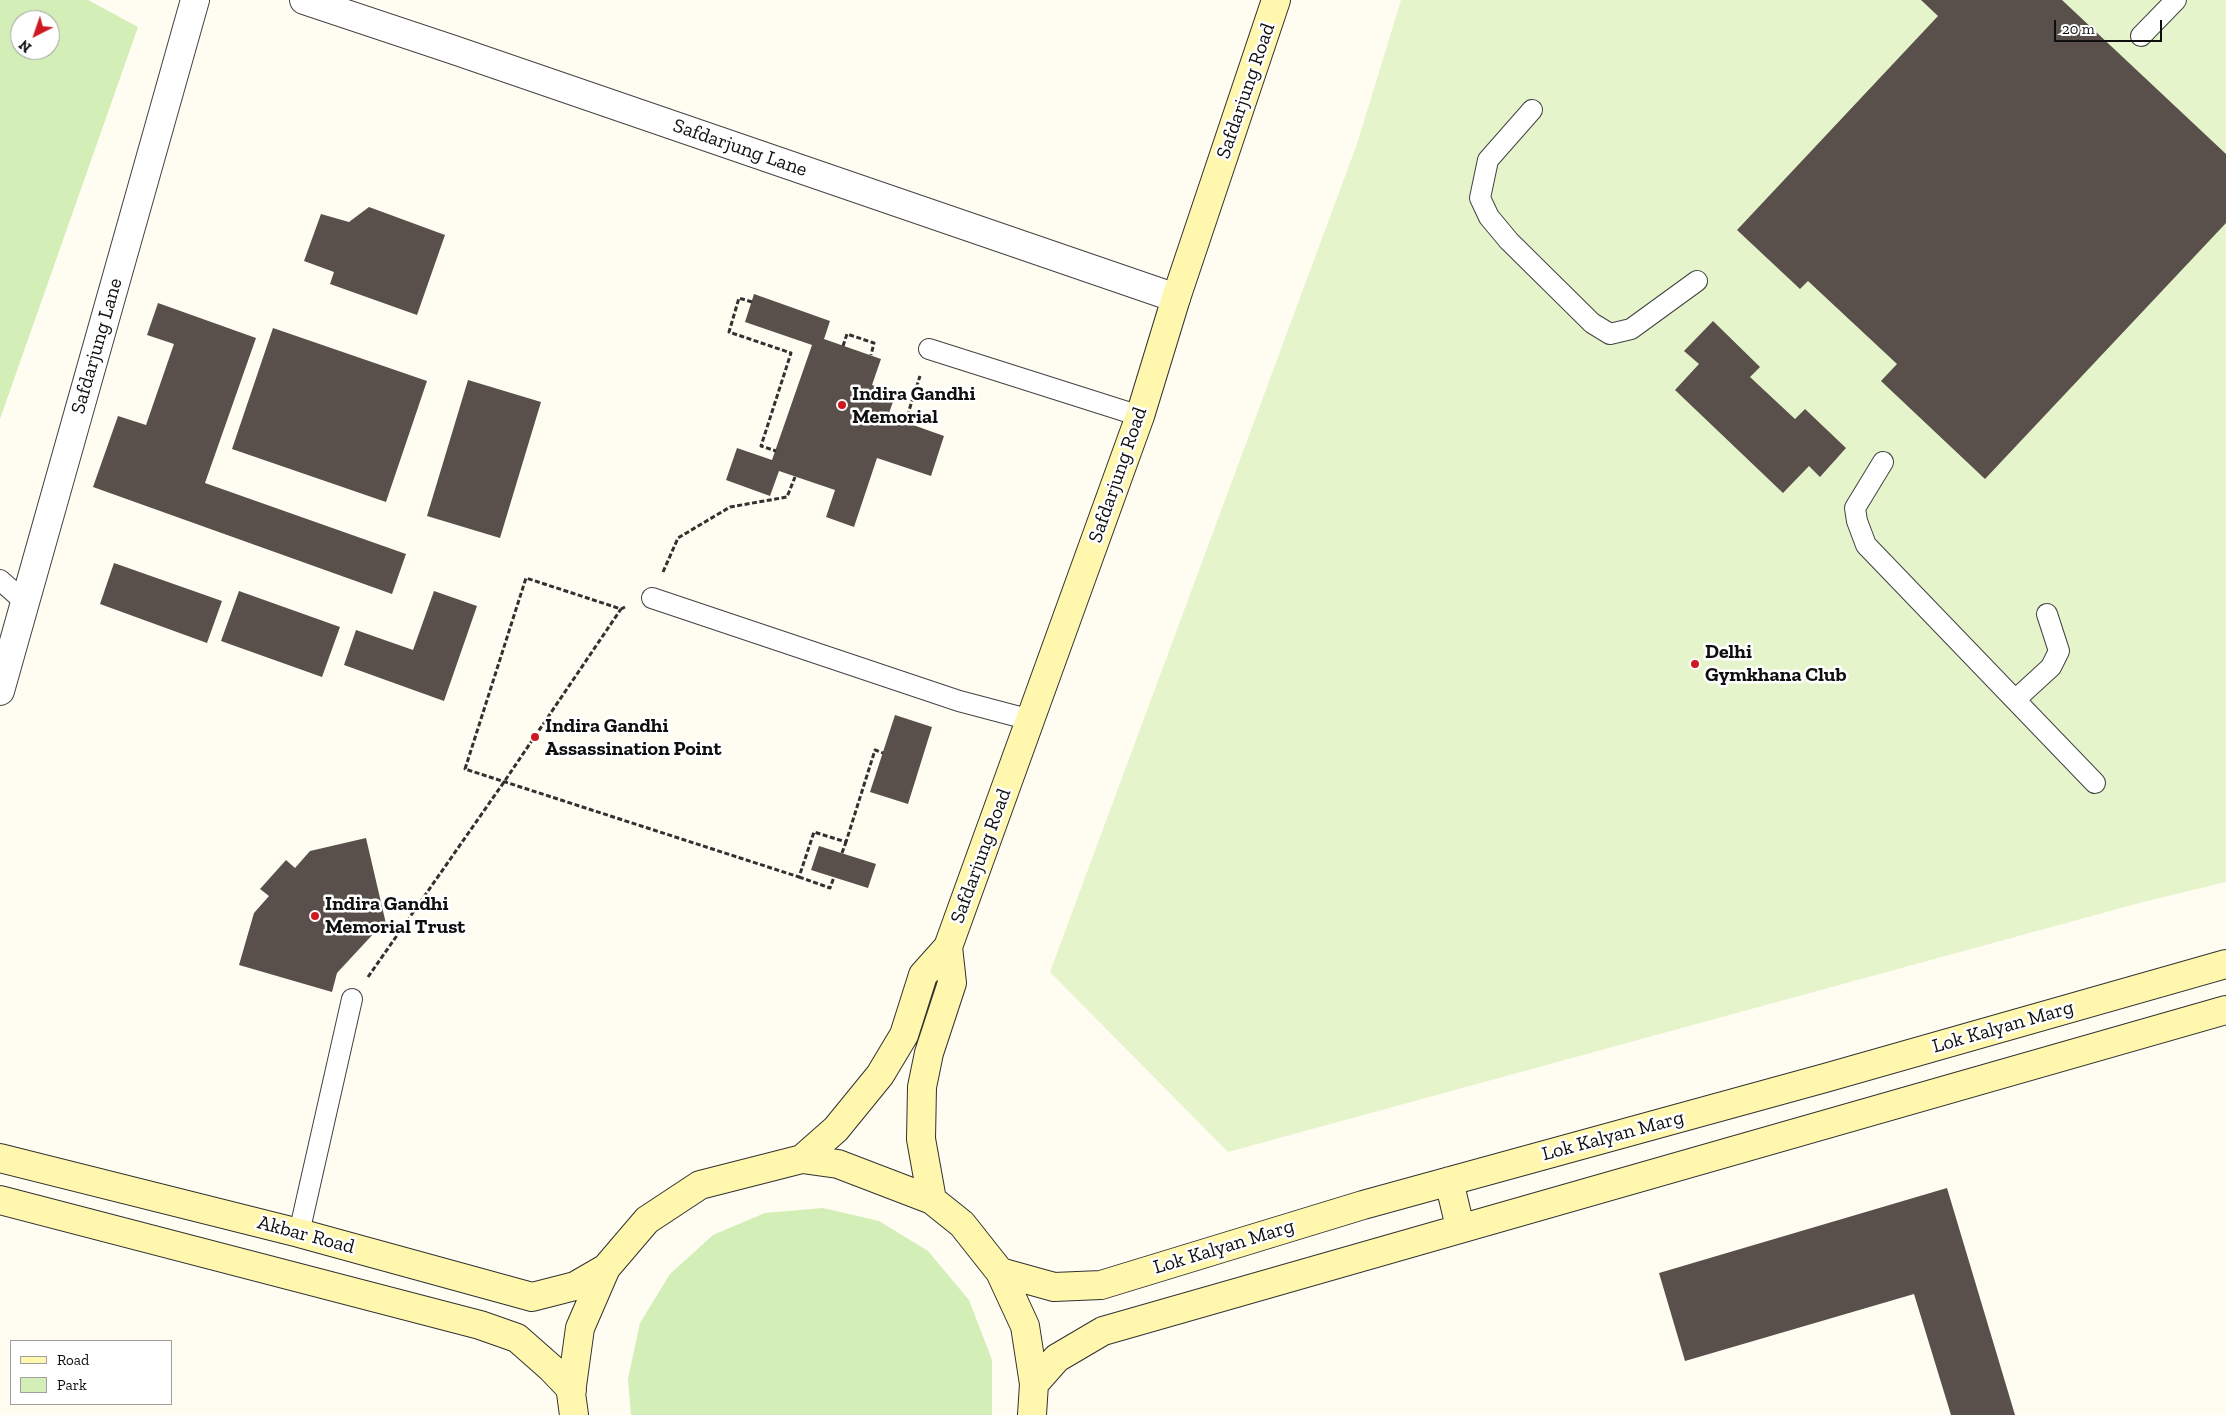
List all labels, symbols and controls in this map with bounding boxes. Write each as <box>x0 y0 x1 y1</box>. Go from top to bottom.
north arrow <box>10 10 60 60</box>
scale bar <box>2056 10 2164 42</box>
street label: Safdarjung Road <box>1212 20 1280 162</box>
text: 20 m <box>2062 20 2095 38</box>
text: N <box>16 36 35 56</box>
street label: Safdarjung Lane <box>670 114 810 182</box>
street label: Safdarjung Lane <box>66 275 128 417</box>
place label: Indira Gandhi Memorial <box>852 382 975 429</box>
marker: Indira Gandhi Memorial <box>836 399 848 411</box>
street label: Safdarjung Road <box>1084 404 1152 546</box>
place label: Delhi Gymkhana Club <box>1705 640 1847 687</box>
marker: Delhi Gymkhana Club <box>1689 658 1701 670</box>
place label: Indira Gandhi Assassination Point <box>545 714 721 761</box>
marker: Indira Gandhi Assassination Point <box>529 731 541 743</box>
street label: Safdarjung Road <box>945 785 1017 927</box>
place label: Indira Gandhi Memorial Trust <box>325 892 465 939</box>
marker: Indira Gandhi Memorial Trust <box>309 910 321 922</box>
street label: Lok Kalyan Marg <box>1930 995 2076 1059</box>
street label: Lok Kalyan Marg <box>1539 1106 1687 1166</box>
street label: Akbar Road <box>255 1211 357 1259</box>
street label: Lok Kalyan Marg <box>1151 1214 1297 1280</box>
legend <box>10 1340 172 1405</box>
text: Road <box>57 1351 89 1369</box>
text: Park <box>57 1376 87 1394</box>

